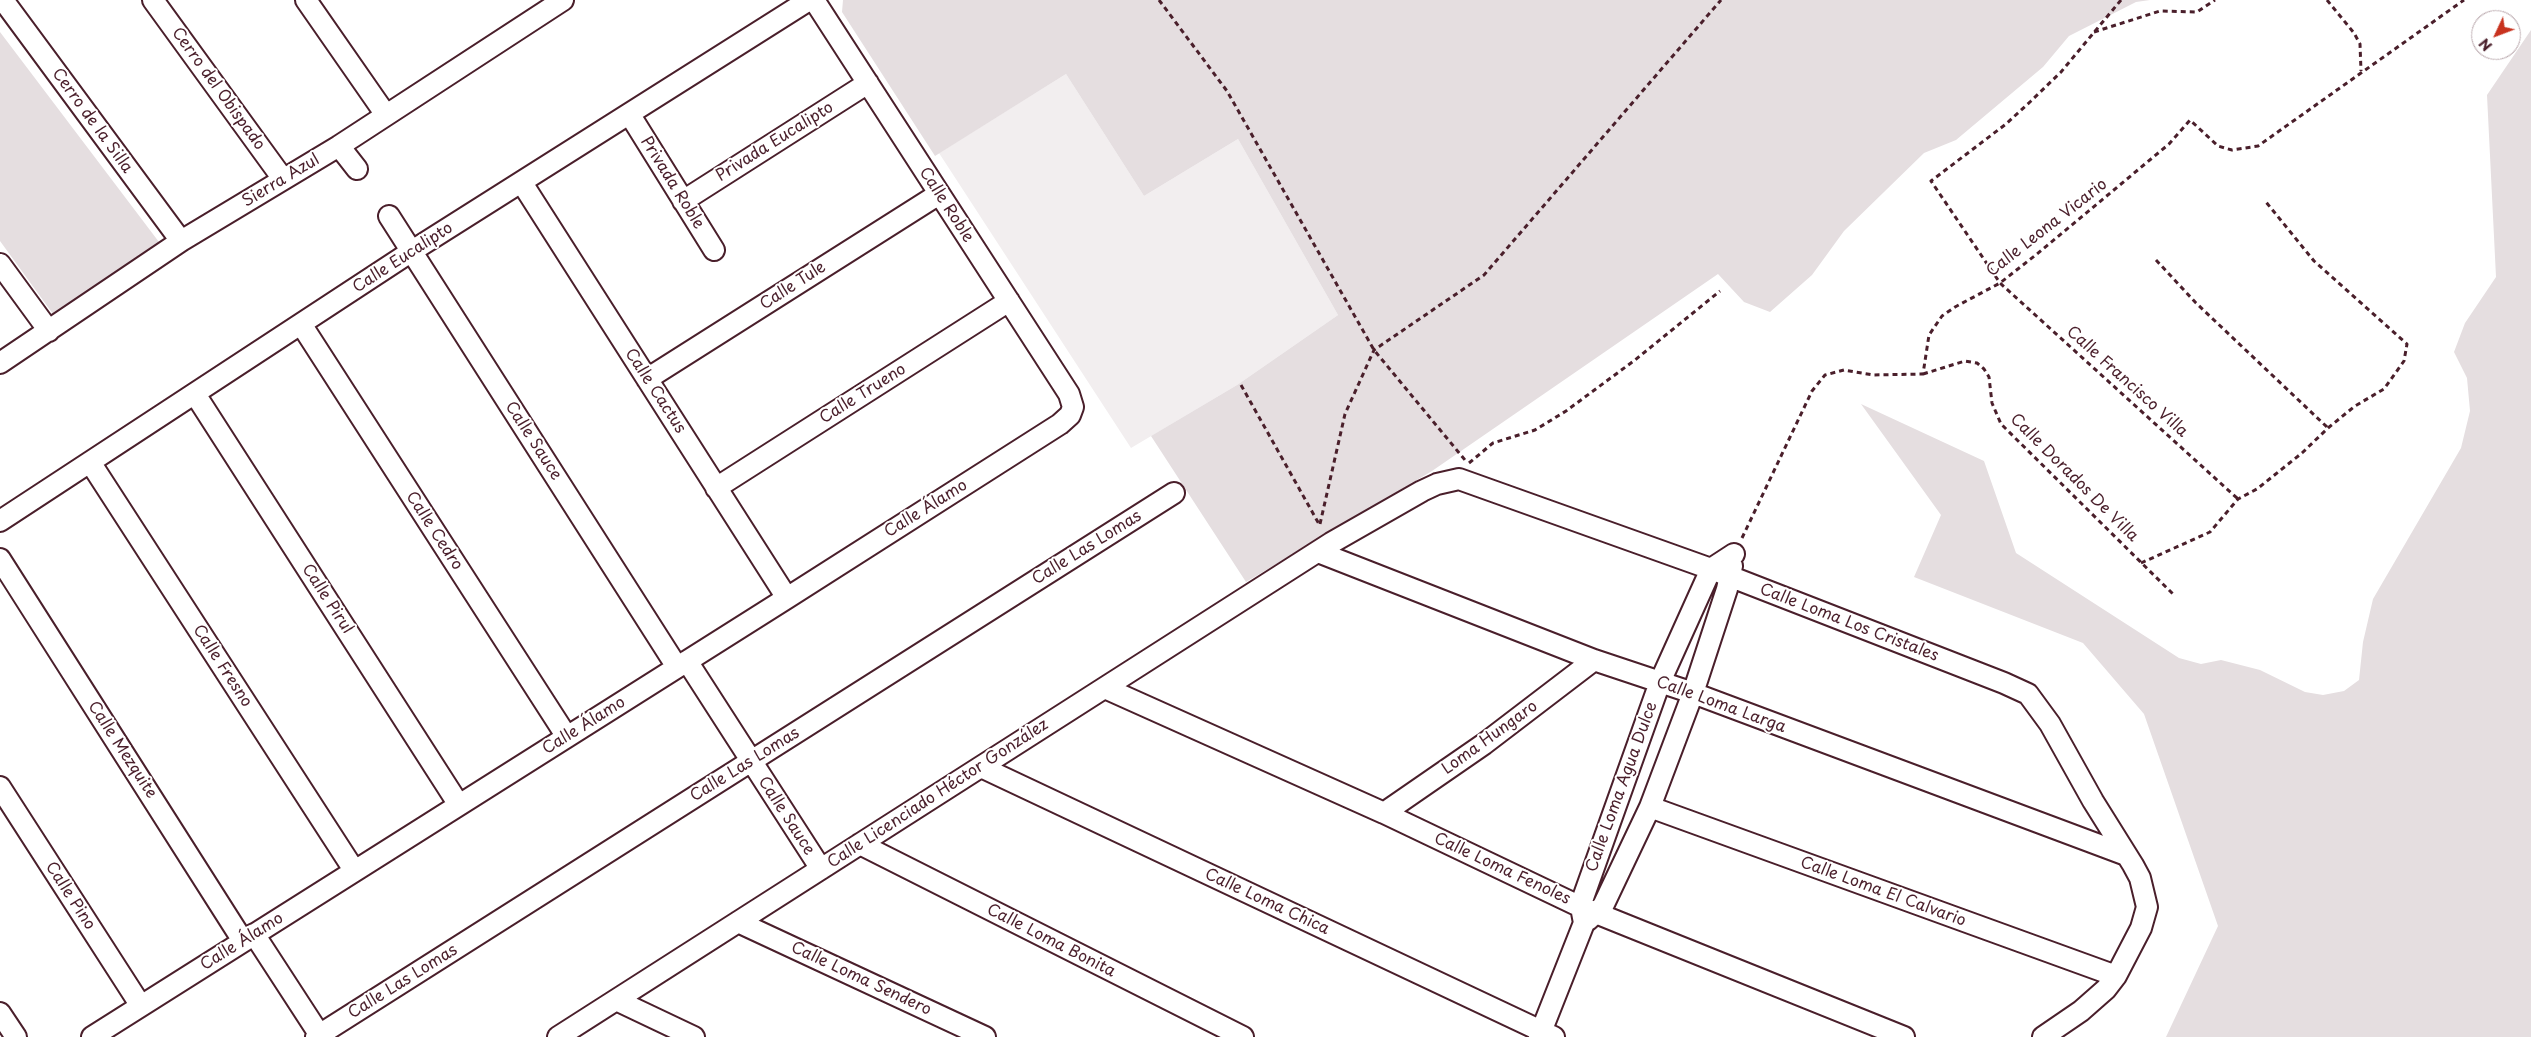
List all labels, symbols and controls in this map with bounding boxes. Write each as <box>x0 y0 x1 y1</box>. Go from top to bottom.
north arrow <box>2471 10 2521 60</box>
street label: Cerro del Obispado <box>167 24 269 154</box>
text: N <box>2474 34 2497 56</box>
street label: Cerro de la Silla <box>48 65 136 177</box>
street label: Privada Eucalipto <box>713 98 837 186</box>
street label: Privada Roble <box>636 133 708 233</box>
street label: Sierra Azul <box>239 150 323 212</box>
street label: Calle Roble <box>915 164 977 246</box>
street label: Calle Leona Vicario <box>1983 175 2111 281</box>
street label: Calle Eucalipto <box>349 219 457 297</box>
street label: Calle Tule <box>757 258 829 314</box>
street label: Calle Francisco Villa <box>2062 322 2192 442</box>
street label: Calle Cactus <box>620 345 690 437</box>
street label: Calle Trueno <box>816 360 910 428</box>
street label: Calle Sauce <box>501 398 565 484</box>
street label: Calle Dorados De Villa <box>2006 410 2142 546</box>
street label: Calle Álamo <box>881 476 971 542</box>
street label: Calle Cedro <box>401 488 467 574</box>
street label: Calle Las Lomas <box>1029 507 1145 589</box>
street label: Calle Pirul <box>297 561 357 637</box>
street label: Calle Loma Los Cristales <box>1757 580 1941 666</box>
street label: Calle Fresno <box>188 621 256 711</box>
street label: Calle Loma Larga <box>1654 673 1788 737</box>
street label: Calle Álamo <box>539 693 629 759</box>
street label: Loma Hungaro <box>1439 697 1541 779</box>
street label: Calle Mezquite <box>83 698 161 802</box>
street label: Calle Loma Agua Dulce <box>1582 699 1662 875</box>
street label: Calle Licenciado Héctor González <box>824 715 1052 873</box>
street label: Calle Las Lomas <box>687 724 803 806</box>
street label: Calle Sauce <box>754 773 818 859</box>
street label: Calle Loma Fenoles <box>1431 829 1573 909</box>
street label: Calle Loma El Calvario <box>1798 853 1968 931</box>
street label: Calle Pino <box>41 858 99 934</box>
street label: Calle Loma Chica <box>1202 865 1332 939</box>
street label: Calle Loma Bonita <box>983 900 1119 982</box>
street label: Calle Álamo <box>197 909 287 975</box>
street label: Calle Loma Sendero <box>788 938 934 1020</box>
street label: Calle Las Lomas <box>345 941 461 1023</box>

